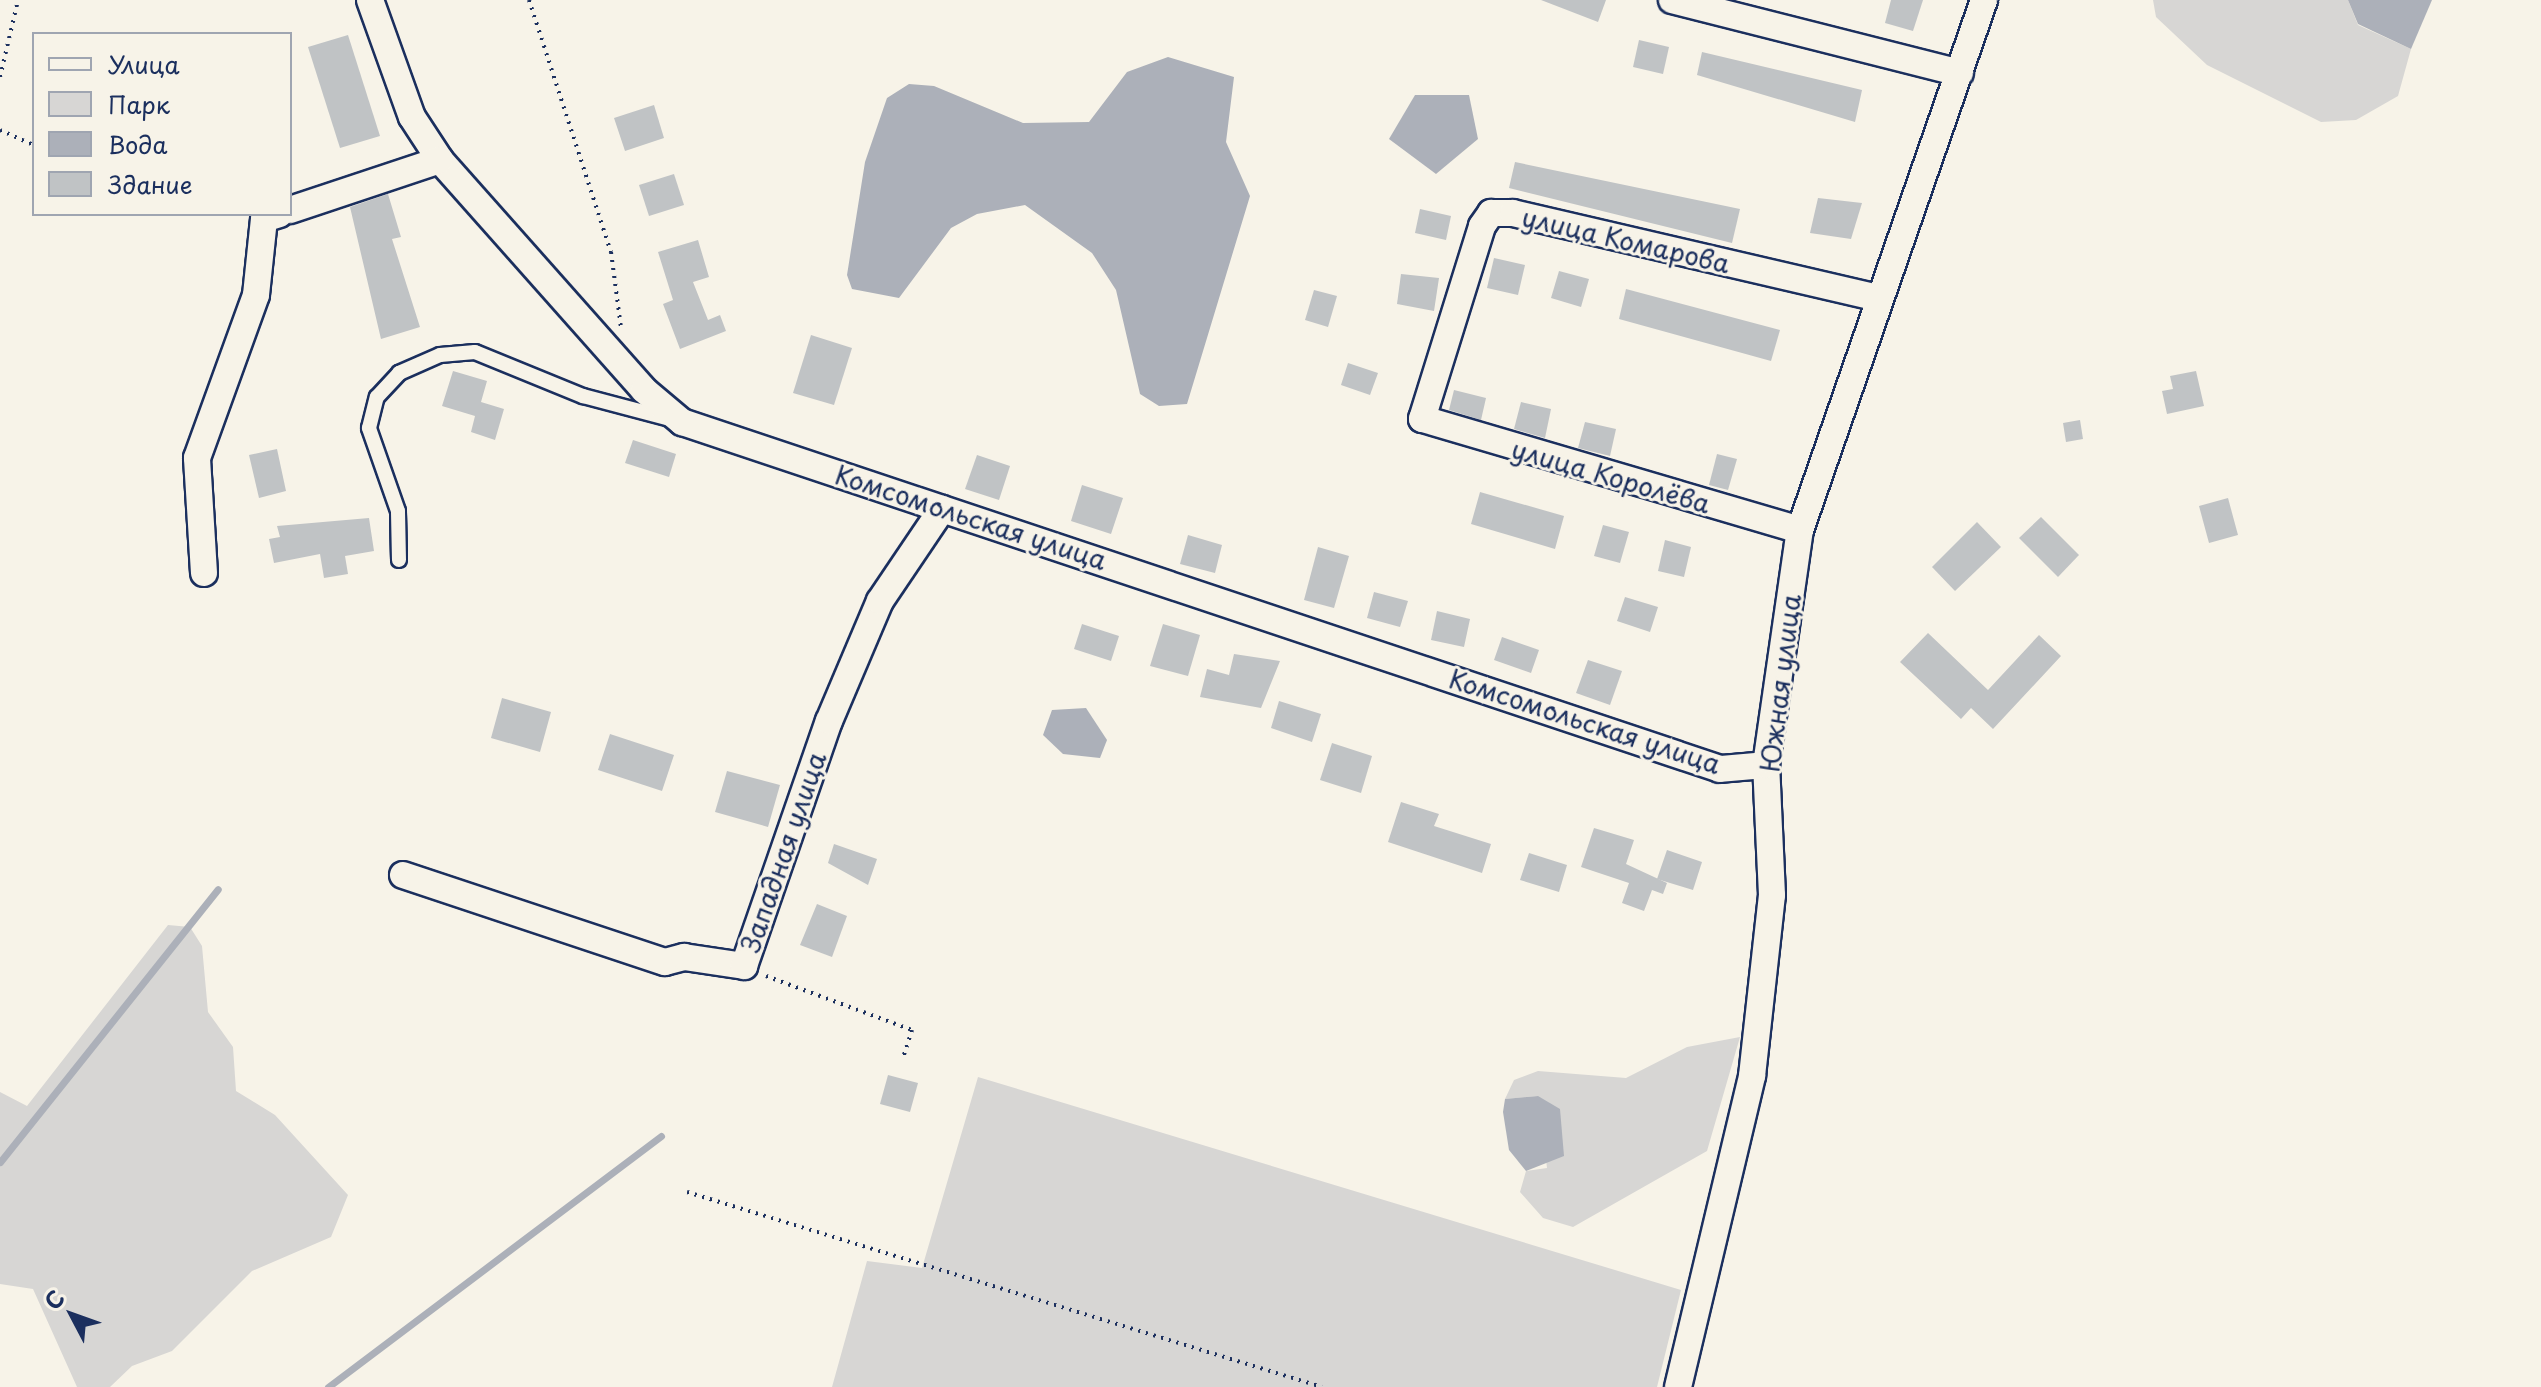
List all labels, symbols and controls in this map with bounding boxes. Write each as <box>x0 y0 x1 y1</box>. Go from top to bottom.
legend <box>32 32 292 216</box>
text: Улица <box>108 46 180 82</box>
text: Парк <box>108 86 170 122</box>
text: Вода <box>108 126 167 162</box>
text: Здание <box>108 166 193 202</box>
street label: улица Комарова <box>1518 201 1734 279</box>
street label: улица Королёва <box>1507 433 1715 519</box>
street label: Комсомольская улица <box>830 458 1112 576</box>
street label: Южная улица <box>1754 592 1806 774</box>
street label: Комсомольская улица <box>1444 662 1726 780</box>
street label: Западная улица <box>734 747 832 957</box>
north arrow <box>32 1275 112 1355</box>
text: С <box>36 1282 71 1316</box>

